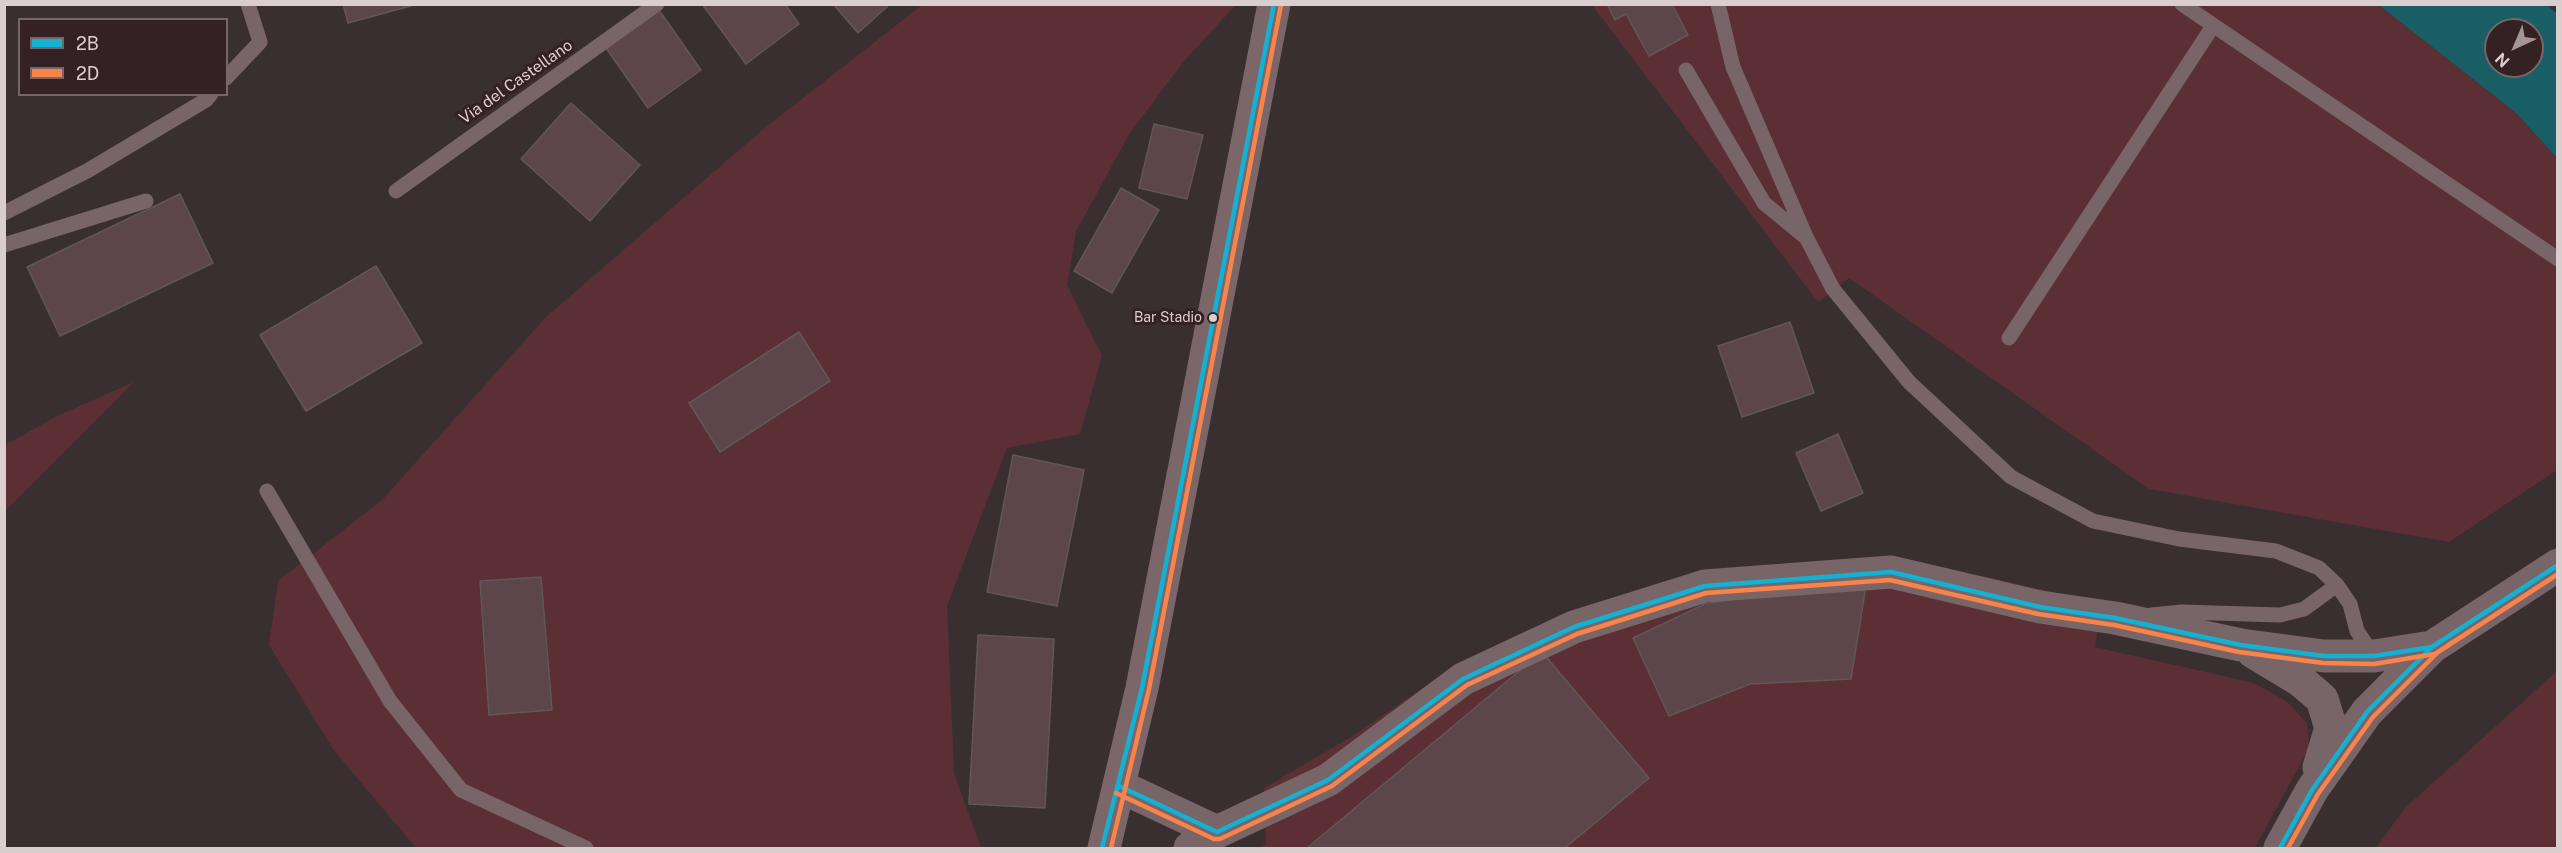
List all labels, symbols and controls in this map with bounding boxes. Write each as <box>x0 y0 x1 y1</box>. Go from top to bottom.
legend <box>18 18 228 96</box>
north arrow <box>2484 18 2544 78</box>
text: 2B <box>76 33 99 54</box>
street label: Via del Castellano <box>456 36 576 128</box>
text: N <box>2491 49 2514 71</box>
text: 2D <box>76 63 99 84</box>
place label: Bar Stadio <box>1134 310 1202 326</box>
marker: Bar Stadio <box>1207 312 1219 324</box>

